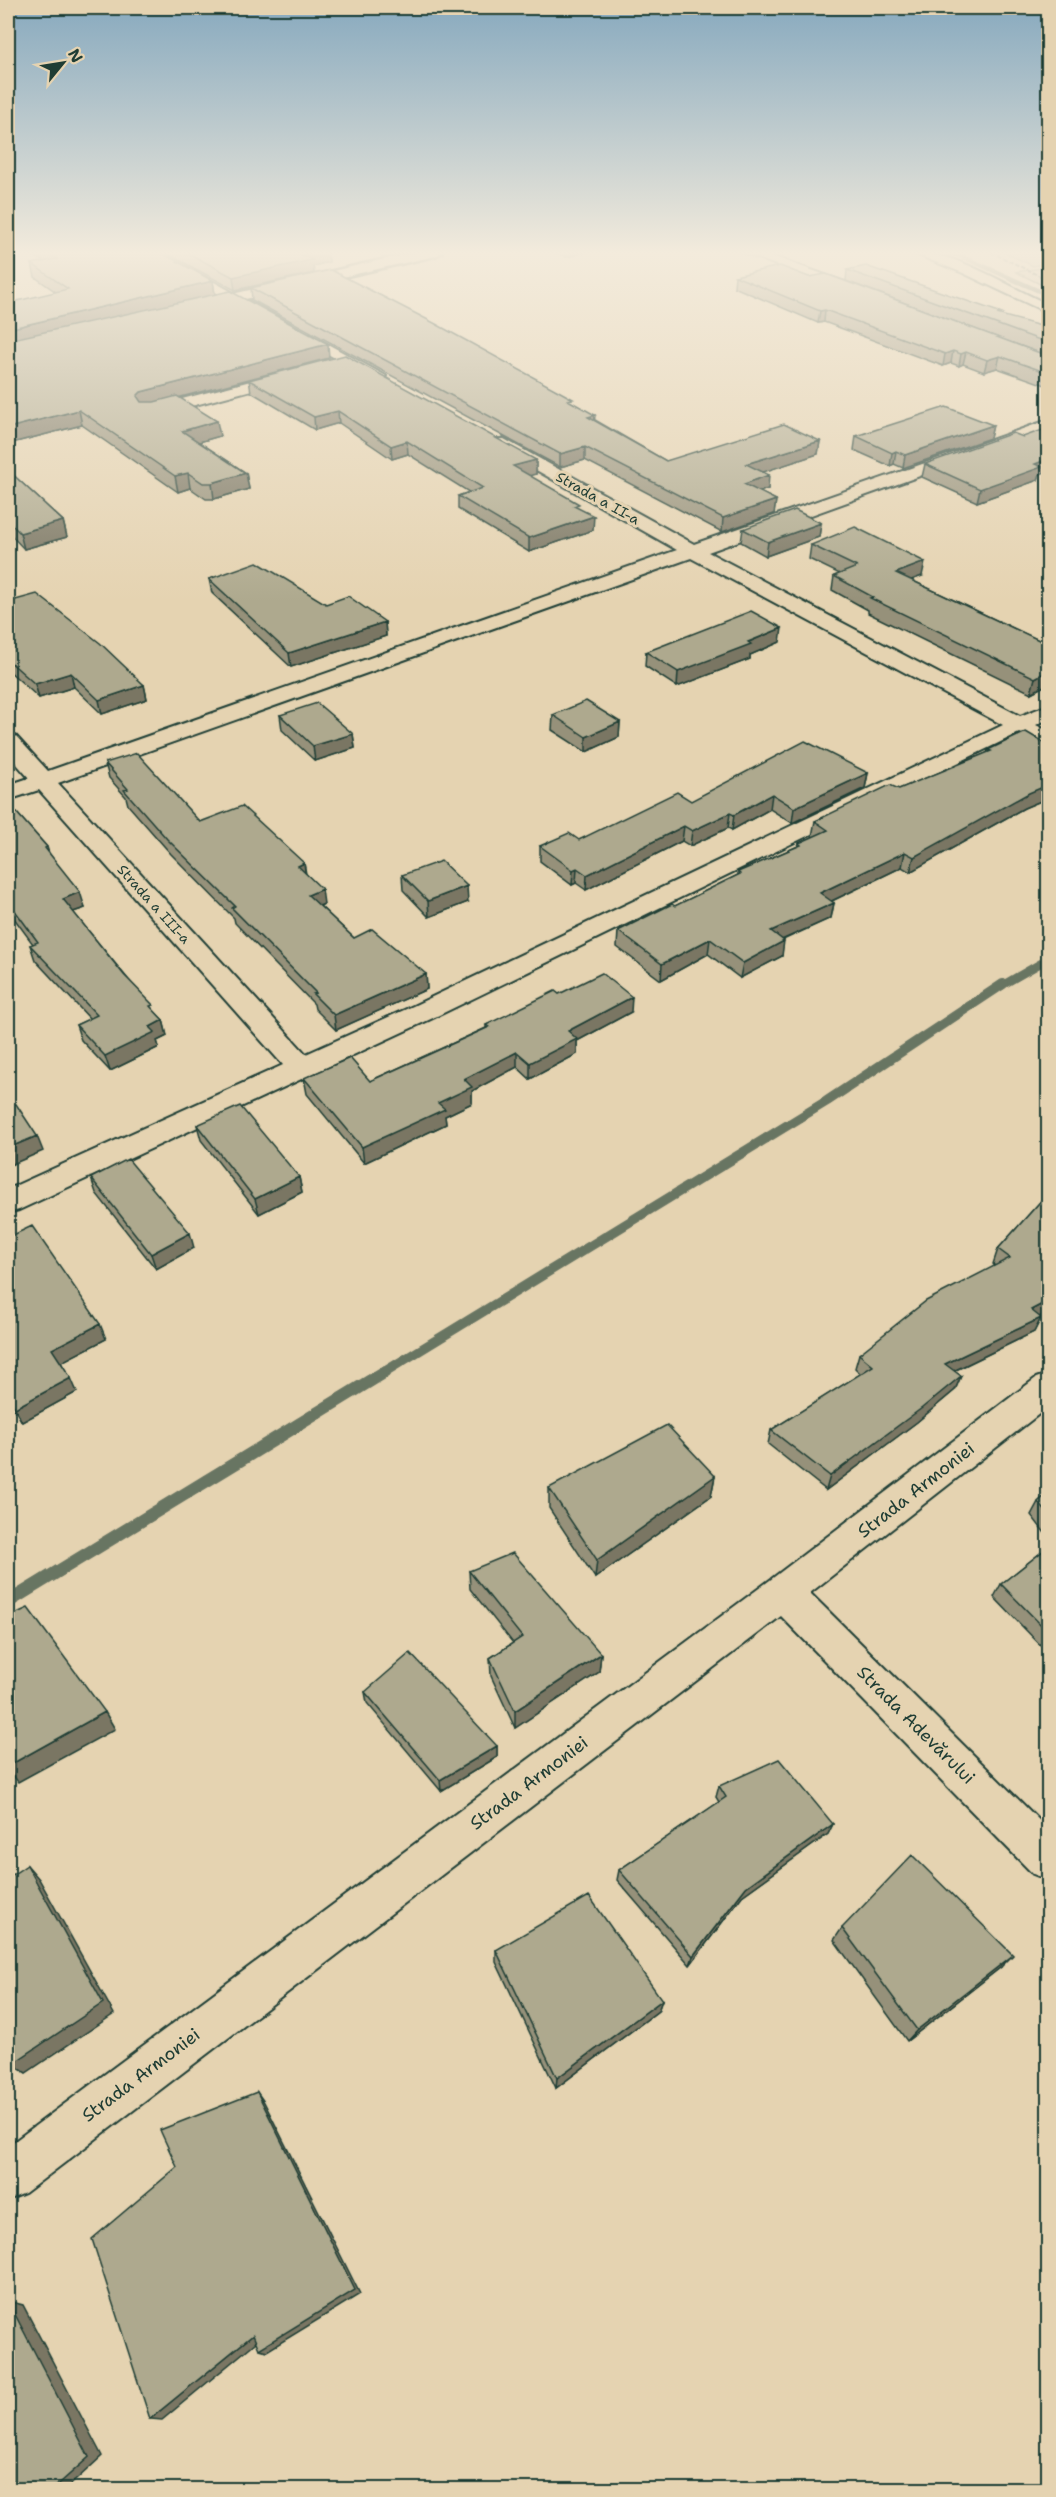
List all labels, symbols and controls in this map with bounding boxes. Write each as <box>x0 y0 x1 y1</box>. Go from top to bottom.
north arrow <box>33 33 93 93</box>
text: N <box>63 45 88 66</box>
street label: Strada a II-a <box>553 468 643 529</box>
street label: Strada a III-a <box>114 861 195 948</box>
street label: Strada Armoniei <box>853 1437 979 1543</box>
street label: Strada Adevărului <box>852 1661 980 1789</box>
street label: Strada Armoniei <box>465 1731 593 1835</box>
street label: Strada Armoniei <box>77 2023 205 2127</box>

